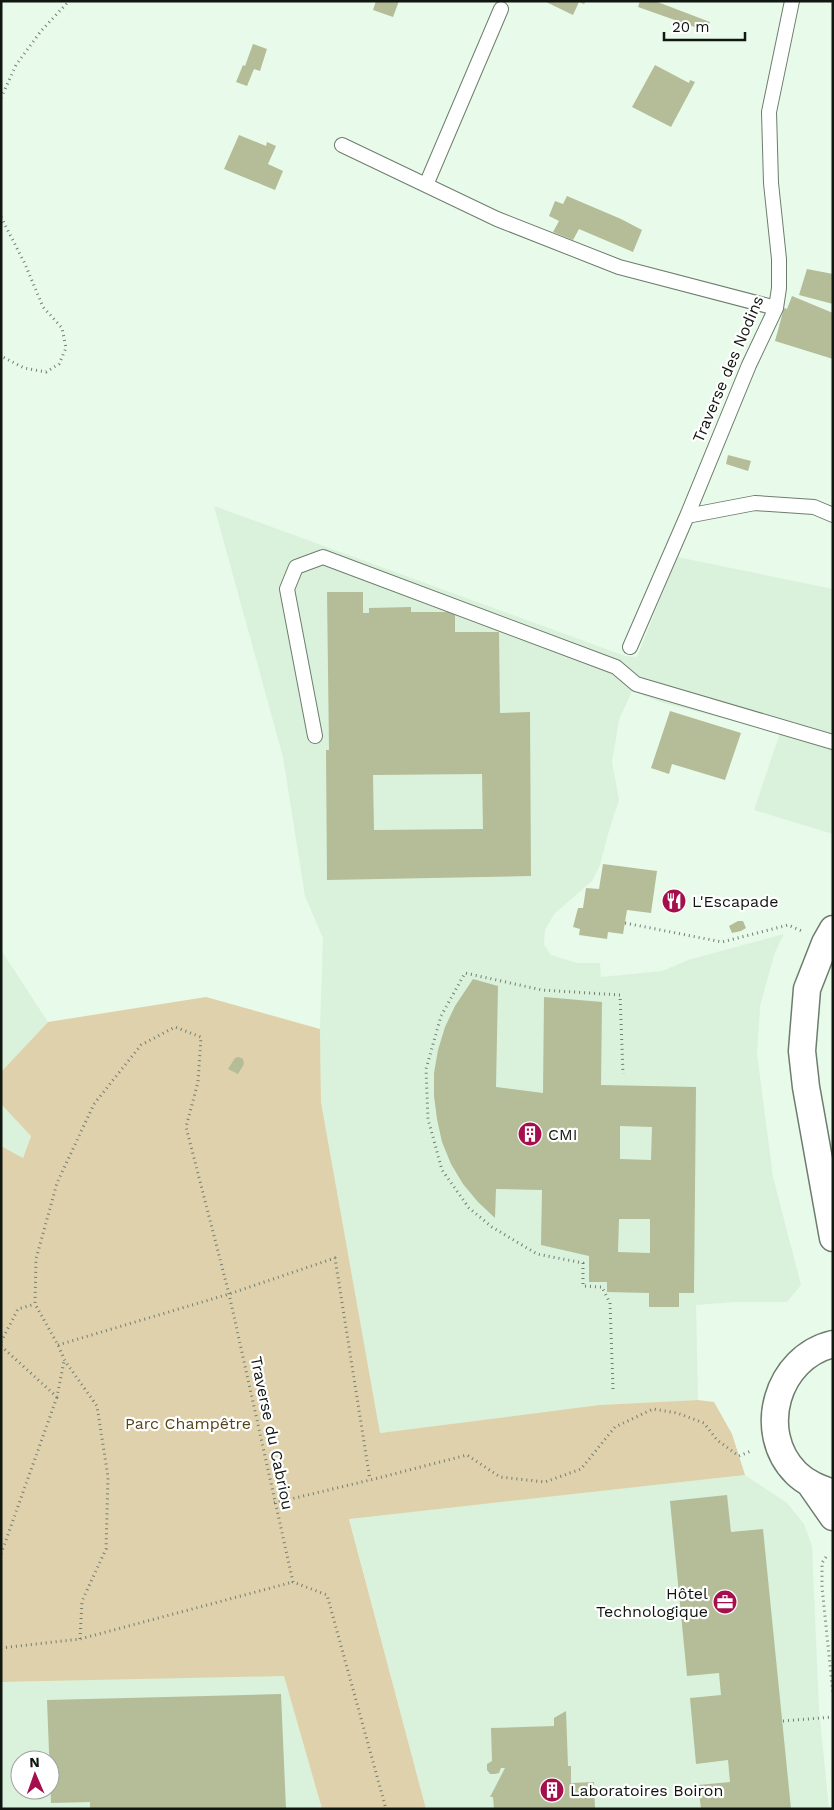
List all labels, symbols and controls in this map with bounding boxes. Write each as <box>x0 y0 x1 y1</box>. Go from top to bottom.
scale bar <box>664 10 745 42</box>
text: 20 m <box>672 18 710 36</box>
street label: Traverse des Nodins <box>688 293 768 445</box>
restaurant icon: L'Escapade <box>661 888 687 914</box>
place label: L'Escapade <box>692 892 778 911</box>
building icon: CMI <box>517 1121 543 1147</box>
place label: CMI <box>548 1125 577 1144</box>
street label: Traverse du Cabriou <box>246 1355 298 1511</box>
park label: Parc Champêtre <box>125 1414 251 1433</box>
place label: Hôtel Technologique <box>596 1584 708 1621</box>
office icon: Hôtel Technologique <box>712 1589 738 1615</box>
north arrow <box>10 1750 60 1800</box>
text: N <box>29 1754 40 1770</box>
building icon: Laboratoires Boiron <box>539 1777 565 1803</box>
place label: Laboratoires Boiron <box>570 1781 723 1800</box>

